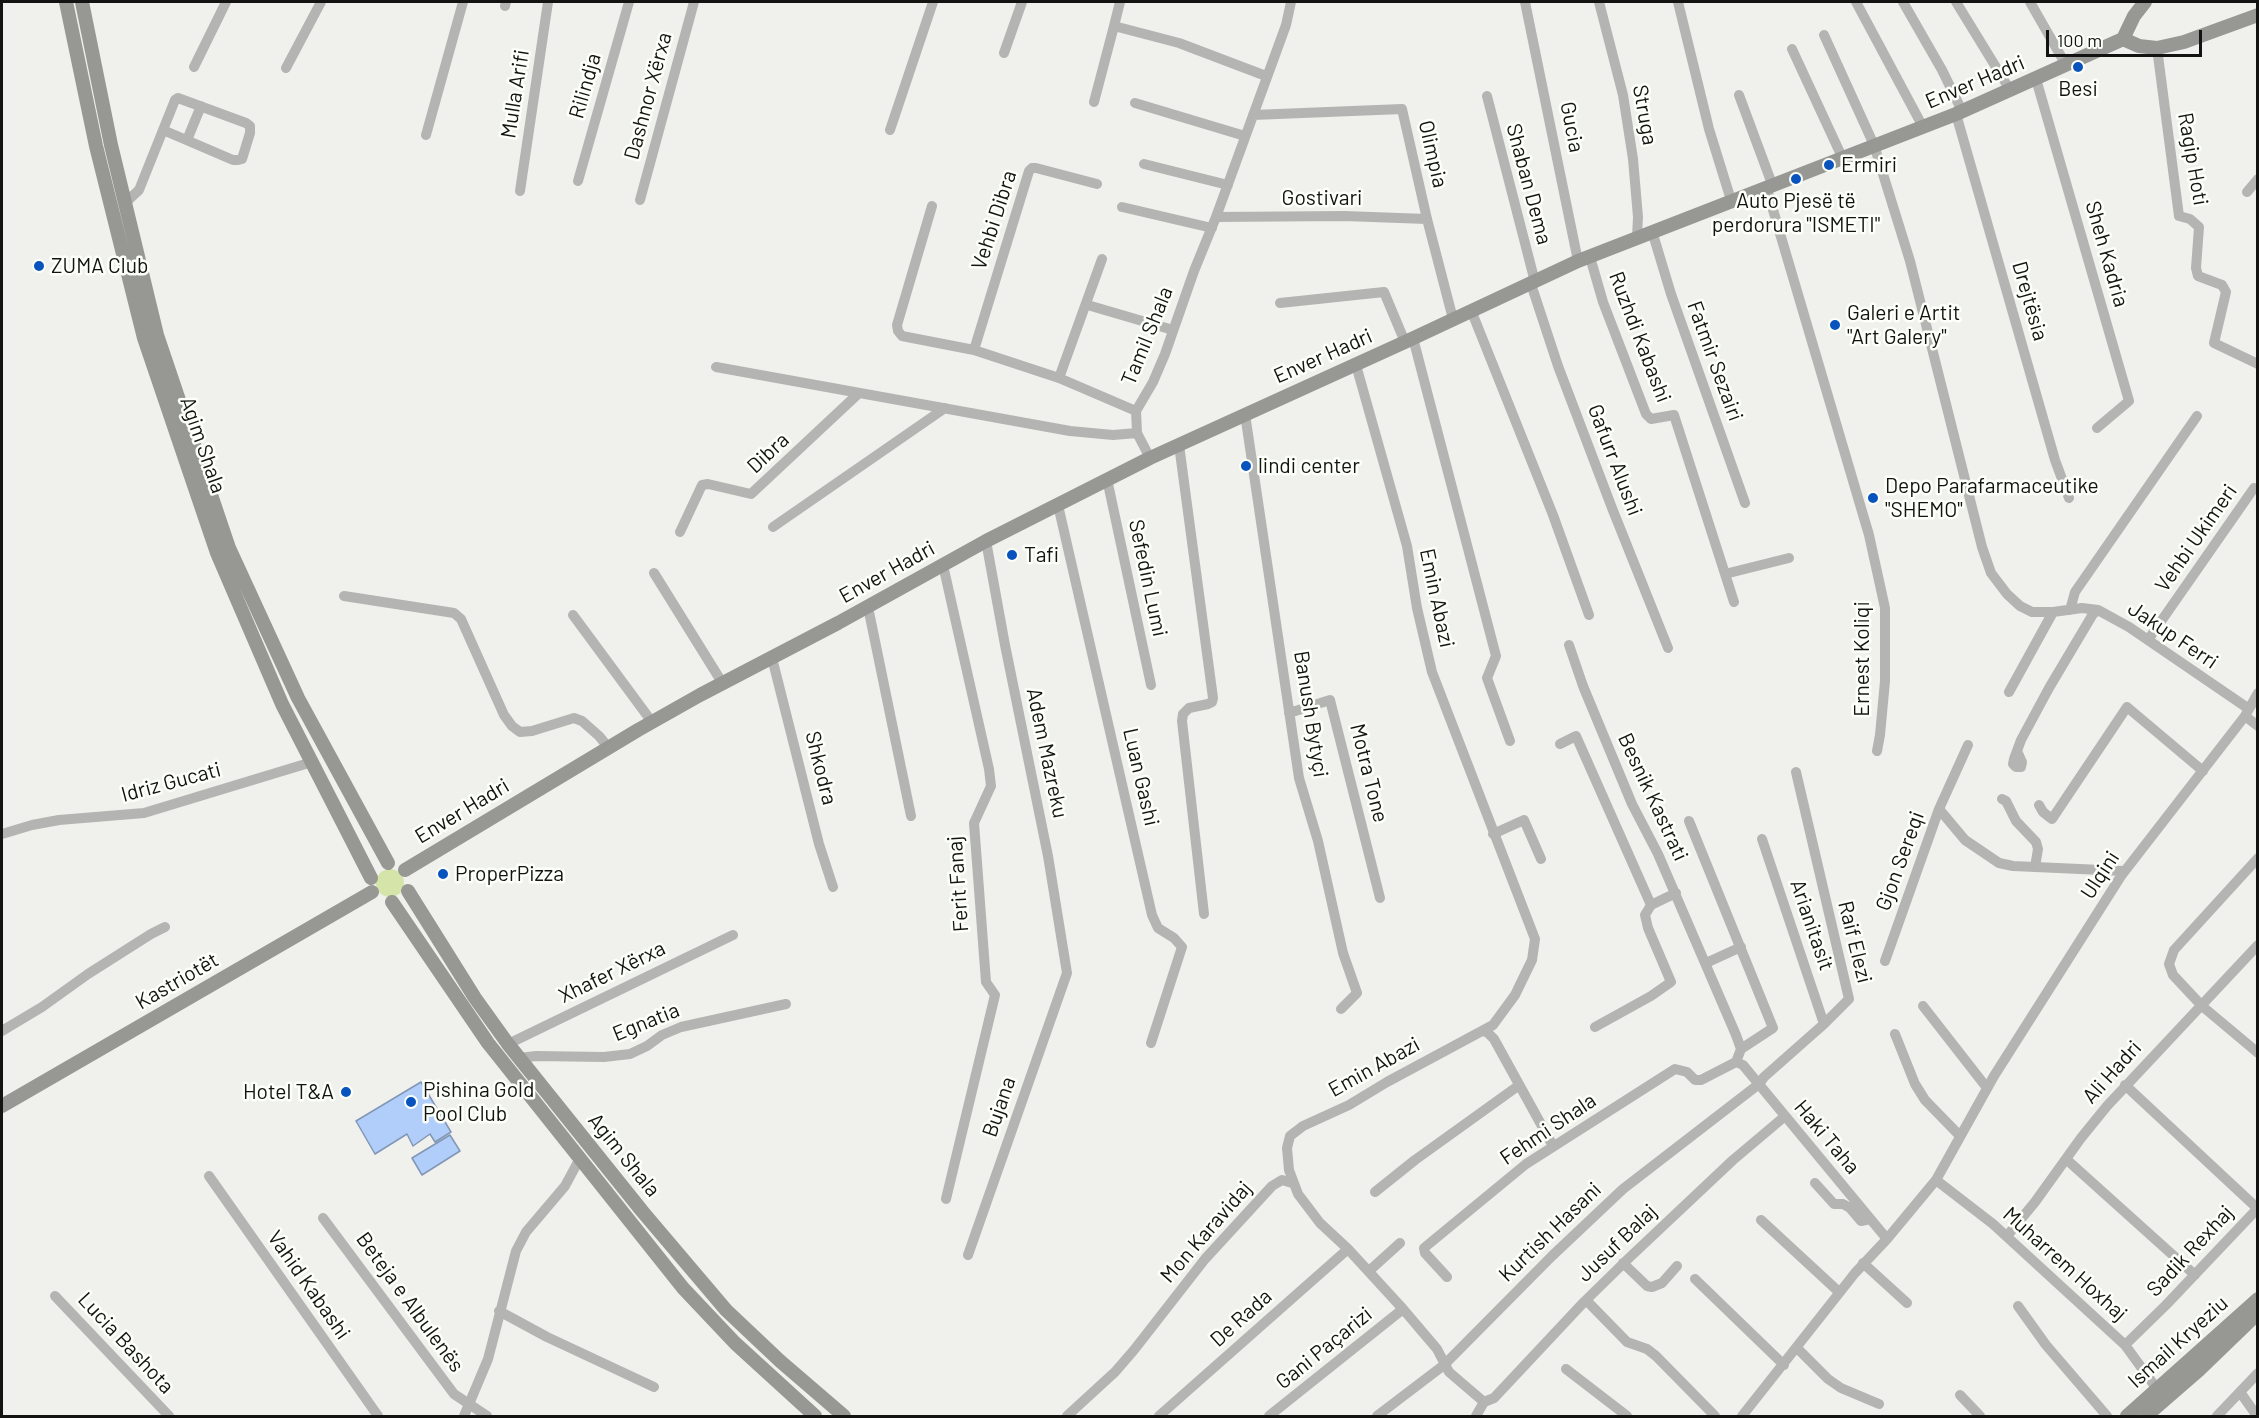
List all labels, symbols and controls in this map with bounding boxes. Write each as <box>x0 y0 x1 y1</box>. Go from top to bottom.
scale bar <box>2049 18 2205 56</box>
street label: Dashnor Xërxa <box>619 29 677 163</box>
text: 100 m <box>2057 29 2102 51</box>
street label: Mulla Arifi <box>496 48 534 140</box>
street label: Rilindja <box>564 50 606 122</box>
street label: Enver Hadri <box>1922 50 2028 114</box>
marker: Besi <box>2071 60 2085 74</box>
place label: Besi <box>2058 76 2098 102</box>
street label: Struga <box>1627 83 1663 147</box>
street label: Gucia <box>1555 99 1589 155</box>
street label: Ragip Hoti <box>2172 111 2214 207</box>
street label: Olimpia <box>1413 118 1453 190</box>
street label: Shaban Dema <box>1501 121 1557 247</box>
place label: Ermiri <box>1841 152 1897 178</box>
marker: Ermiri <box>1822 158 1836 172</box>
street label: Vehbi Dibra <box>966 167 1022 273</box>
marker: Auto Pjesë të perdorura "ISMETI" <box>1789 172 1803 186</box>
street label: Gostivari <box>1282 185 1362 211</box>
place label: Auto Pjesë të perdorura "ISMETI" <box>1712 188 1880 238</box>
street label: Sheh Kadria <box>2080 198 2134 310</box>
place label: ZUMA Club <box>51 253 148 279</box>
street label: Drejtësia <box>2007 258 2053 344</box>
marker: ZUMA Club <box>32 259 46 273</box>
street label: Ruzhdi Kabashi <box>1603 268 1677 406</box>
street label: Tamil Shala <box>1116 283 1178 389</box>
street label: Fatmir Sezairi <box>1682 297 1748 425</box>
place label: Galeri e Artit "Art Galery" <box>1847 300 1960 350</box>
marker: Galeri e Artit "Art Galery" <box>1828 318 1842 332</box>
street label: Enver Hadri <box>1270 323 1376 389</box>
street label: Agim Shala <box>175 393 231 497</box>
street label: Gafurr Alushi <box>1582 401 1648 519</box>
street label: Dibra <box>742 427 794 479</box>
place label: lindi center <box>1258 453 1360 479</box>
marker: lindi center <box>1239 459 1253 473</box>
place label: Depo Parafarmaceutike "SHEMO" <box>1885 473 2099 523</box>
street label: Vehbi Ukimeri <box>2150 479 2242 597</box>
marker: Depo Parafarmaceutike "SHEMO" <box>1866 491 1880 505</box>
street label: Sefedin Lumi <box>1123 517 1173 639</box>
street label: Enver Hadri <box>835 535 939 609</box>
place label: Tafi <box>1024 542 1059 568</box>
street label: Emin Abazi <box>1414 546 1460 650</box>
marker: Tafi <box>1005 548 1019 562</box>
street label: Jakup Ferri <box>2123 596 2223 674</box>
street label: Ernest Koliqi <box>1849 601 1875 717</box>
street label: Banush Bytyçi <box>1289 649 1333 779</box>
street label: Adem Mazreku <box>1021 686 1073 820</box>
street label: Motra Tone <box>1345 721 1393 825</box>
street label: Luan Gashi <box>1118 726 1164 828</box>
street label: Shkodra <box>800 729 842 807</box>
street label: Besnik Kastrati <box>1612 729 1694 865</box>
street label: Idriz Gucati <box>118 757 224 807</box>
street label: Enver Hadri <box>410 773 514 849</box>
street label: Gjon Sereqi <box>1870 808 1930 914</box>
street label: Ferit Fanaj <box>942 835 974 933</box>
street label: Ulqini <box>2075 846 2125 904</box>
place label: ProperPizza <box>455 861 564 887</box>
marker: ProperPizza <box>436 867 450 881</box>
street label: Arianitasit <box>1785 876 1839 974</box>
street label: Raif Elezi <box>1833 898 1877 986</box>
street label: Xhafer Xërxa <box>555 935 669 1009</box>
street label: Kastriotët <box>131 947 223 1015</box>
street label: Egnatia <box>609 997 683 1047</box>
street label: Emin Abazi <box>1324 1032 1424 1102</box>
street label: Ali Hadri <box>2077 1035 2147 1109</box>
street label: Bujana <box>977 1074 1021 1140</box>
place label: Pishina Gold Pool Club <box>423 1077 534 1127</box>
place label: Hotel T&A <box>243 1079 334 1105</box>
marker: Hotel T&A <box>339 1085 353 1099</box>
street label: Fehmi Shala <box>1495 1088 1601 1170</box>
marker: Pishina Gold Pool Club <box>404 1095 418 1109</box>
street label: Haki Taha <box>1789 1095 1865 1179</box>
street label: Agim Shala <box>583 1108 665 1202</box>
street label: Mon Karavidaj <box>1155 1176 1257 1288</box>
street label: Kurtish Hasani <box>1494 1177 1606 1287</box>
street label: Jusuf Balaj <box>1572 1199 1662 1287</box>
street label: Sadik Rexhaj <box>2141 1200 2239 1302</box>
street label: Muharrem Hoxhaj <box>1998 1202 2132 1326</box>
street label: Vahid Kabashi <box>262 1226 356 1344</box>
street label: Beteja e Albulenës <box>351 1227 469 1377</box>
street label: De Rada <box>1205 1284 1277 1352</box>
street label: Lucia Bashota <box>73 1287 179 1399</box>
street label: Ismail Kryeziu <box>2123 1291 2233 1393</box>
street label: Gani Paçarizi <box>1271 1301 1377 1395</box>

